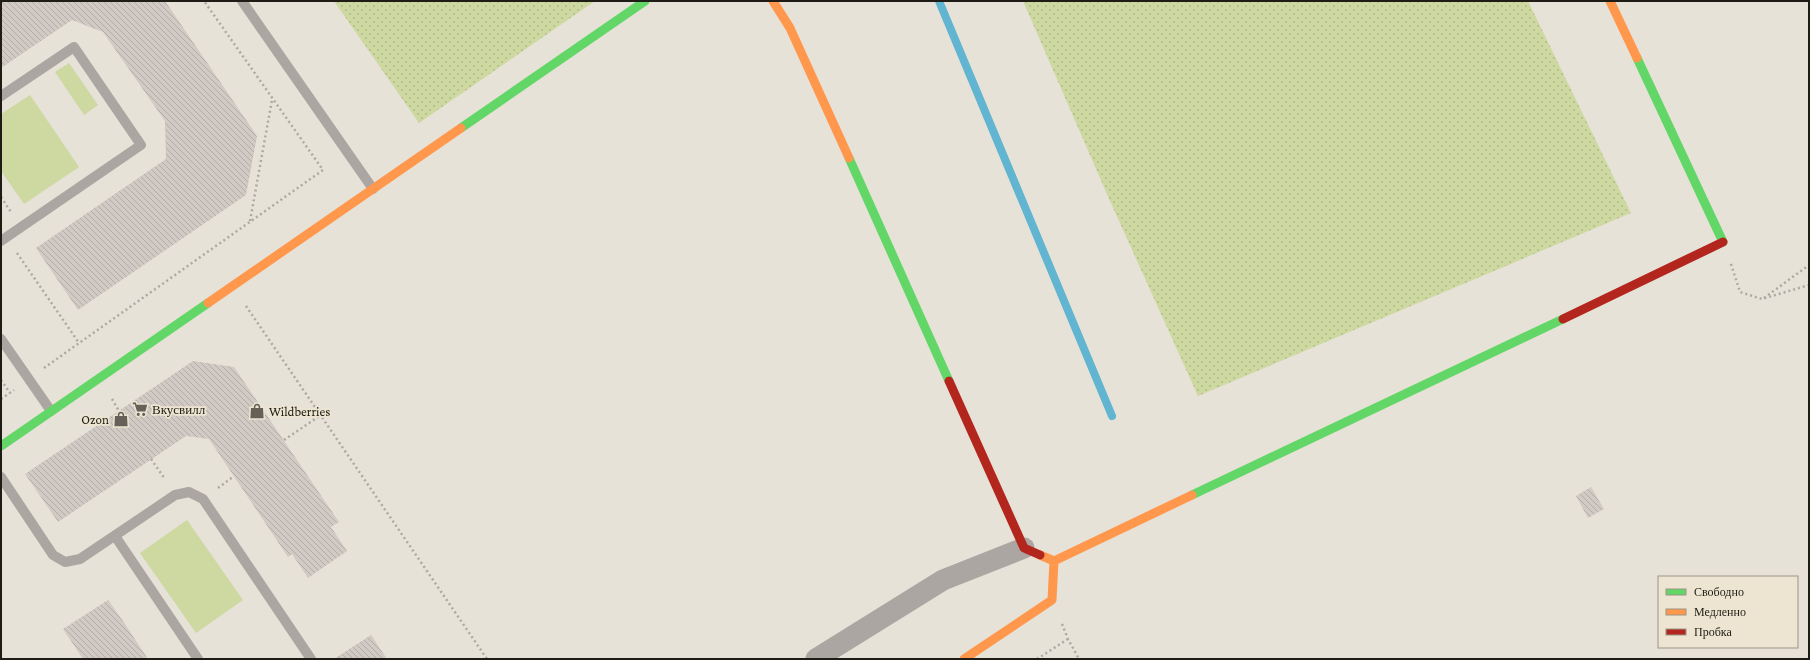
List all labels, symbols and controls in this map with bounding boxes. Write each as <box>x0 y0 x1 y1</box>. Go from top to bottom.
supermarket icon: Вкусвилл <box>131 400 149 418</box>
place label: Вкусвилл <box>152 402 206 417</box>
shop icon: Wildberries <box>248 402 266 420</box>
place label: Wildberries <box>269 404 330 419</box>
shop icon: Ozon <box>112 410 130 428</box>
place label: Ozon <box>81 412 109 427</box>
legend <box>1658 576 1798 648</box>
text: Свободно <box>1694 585 1744 599</box>
text: Медленно <box>1694 605 1746 619</box>
text: Пробка <box>1694 625 1732 639</box>

